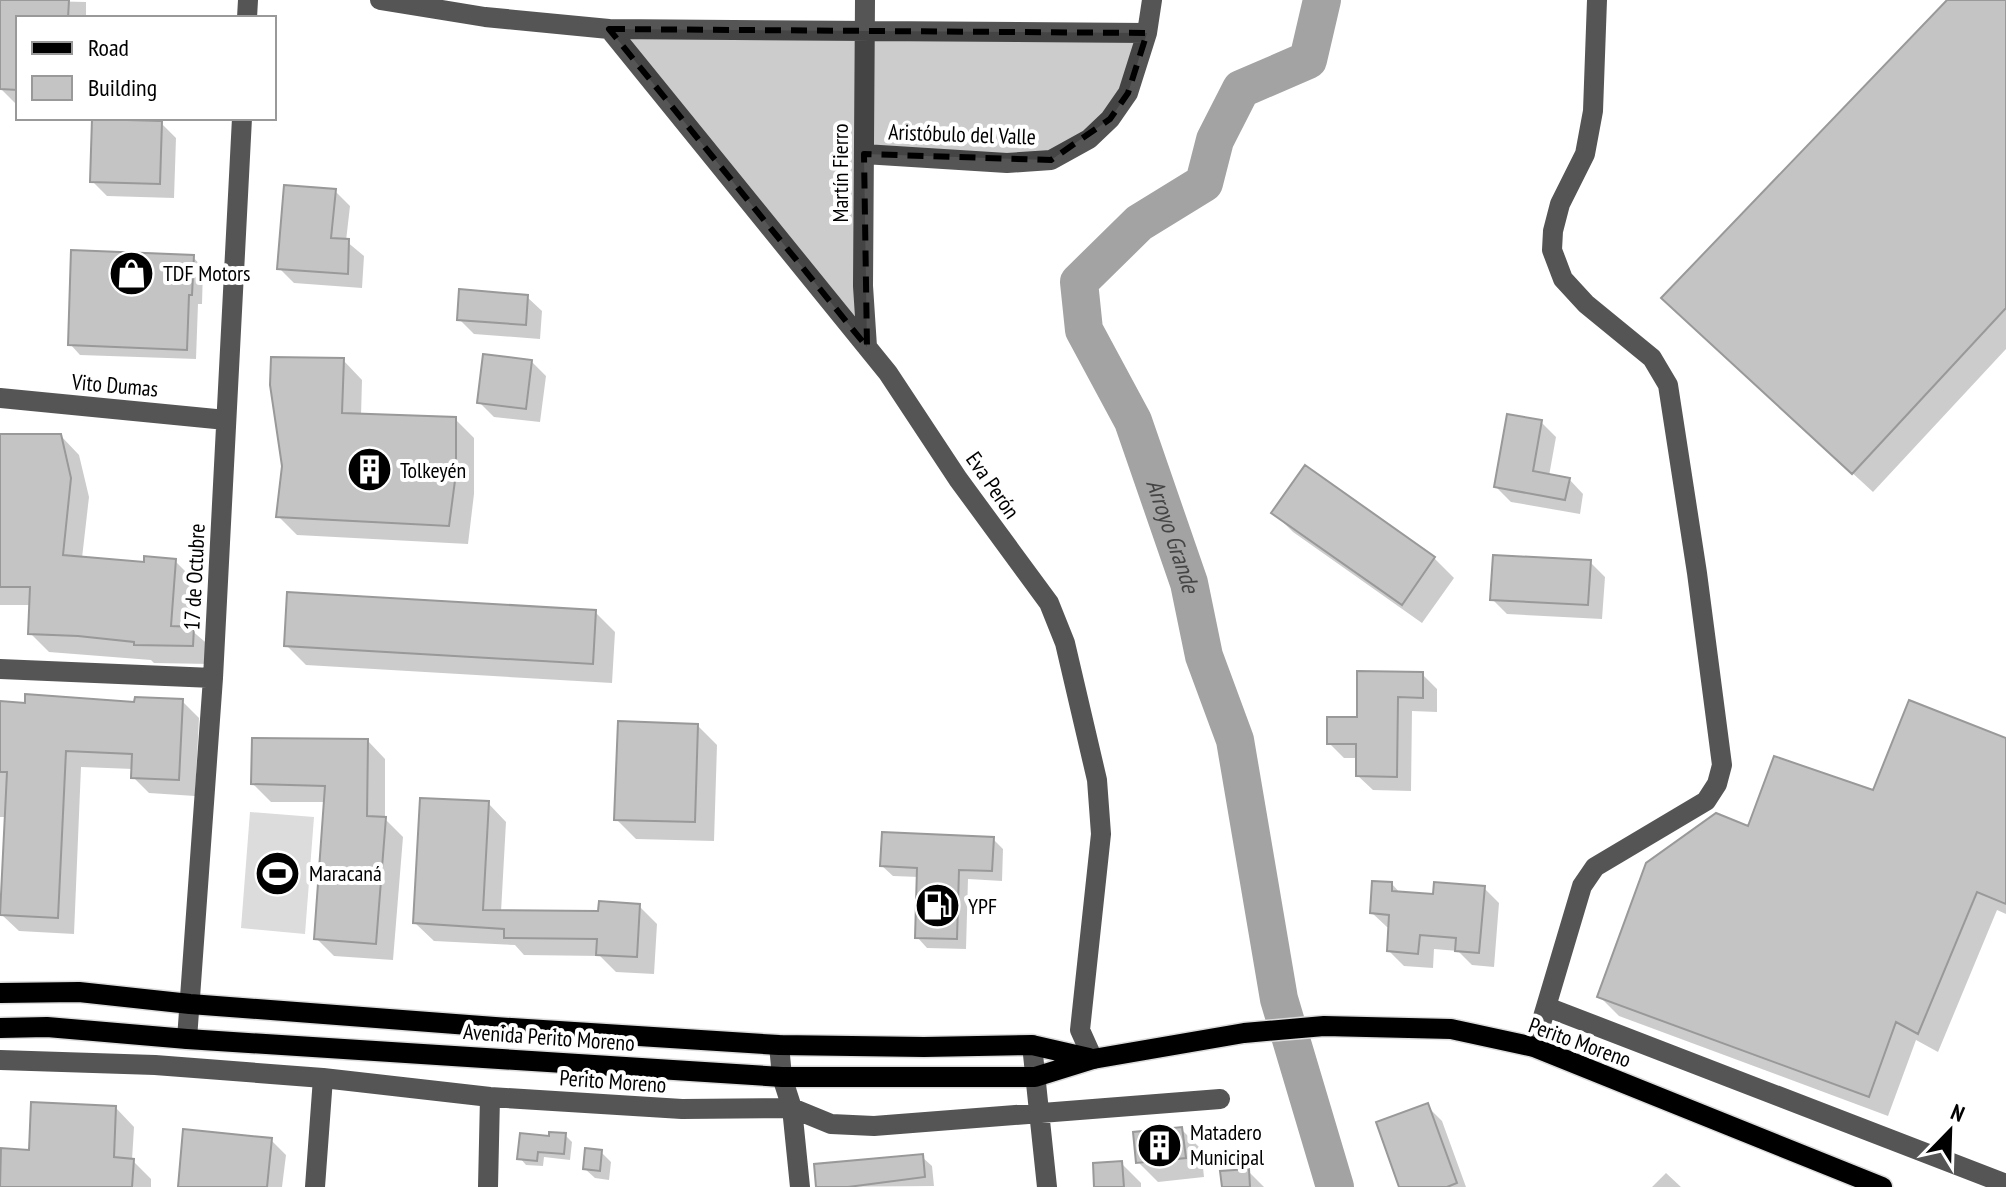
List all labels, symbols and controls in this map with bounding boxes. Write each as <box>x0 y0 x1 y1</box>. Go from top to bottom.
legend <box>16 16 276 120</box>
text: Road <box>88 32 129 63</box>
text: Building <box>88 72 157 103</box>
street label: Aristóbulo del Valle <box>888 117 1036 151</box>
street label: Martín Fierro <box>826 123 854 223</box>
shop icon: TDF Motors <box>108 249 156 297</box>
place label: TDF Motors <box>163 259 251 287</box>
street label: Vito Dumas <box>70 367 159 403</box>
building icon: Tolkeyén <box>345 446 393 494</box>
street label: Eva Perón <box>960 446 1026 524</box>
place label: Tolkeyén <box>400 456 466 484</box>
water label: Arroyo Grande <box>1139 475 1207 597</box>
street label: 17 de Octubre <box>177 523 211 631</box>
sports icon: Maracaná <box>254 849 302 897</box>
place label: Maracaná <box>309 859 382 887</box>
fuel station icon: YPF <box>913 882 961 930</box>
place label: YPF <box>968 892 997 920</box>
street label: Perito Moreno <box>1525 1011 1635 1073</box>
street label: Avenida Perito Moreno <box>462 1017 636 1057</box>
street label: Perito Moreno <box>559 1063 667 1099</box>
north arrow <box>1910 1091 1990 1171</box>
text: N <box>1947 1097 1969 1128</box>
place label: Matadero Municipal <box>1190 1118 1265 1171</box>
building icon: Matadero Municipal <box>1135 1121 1183 1169</box>

